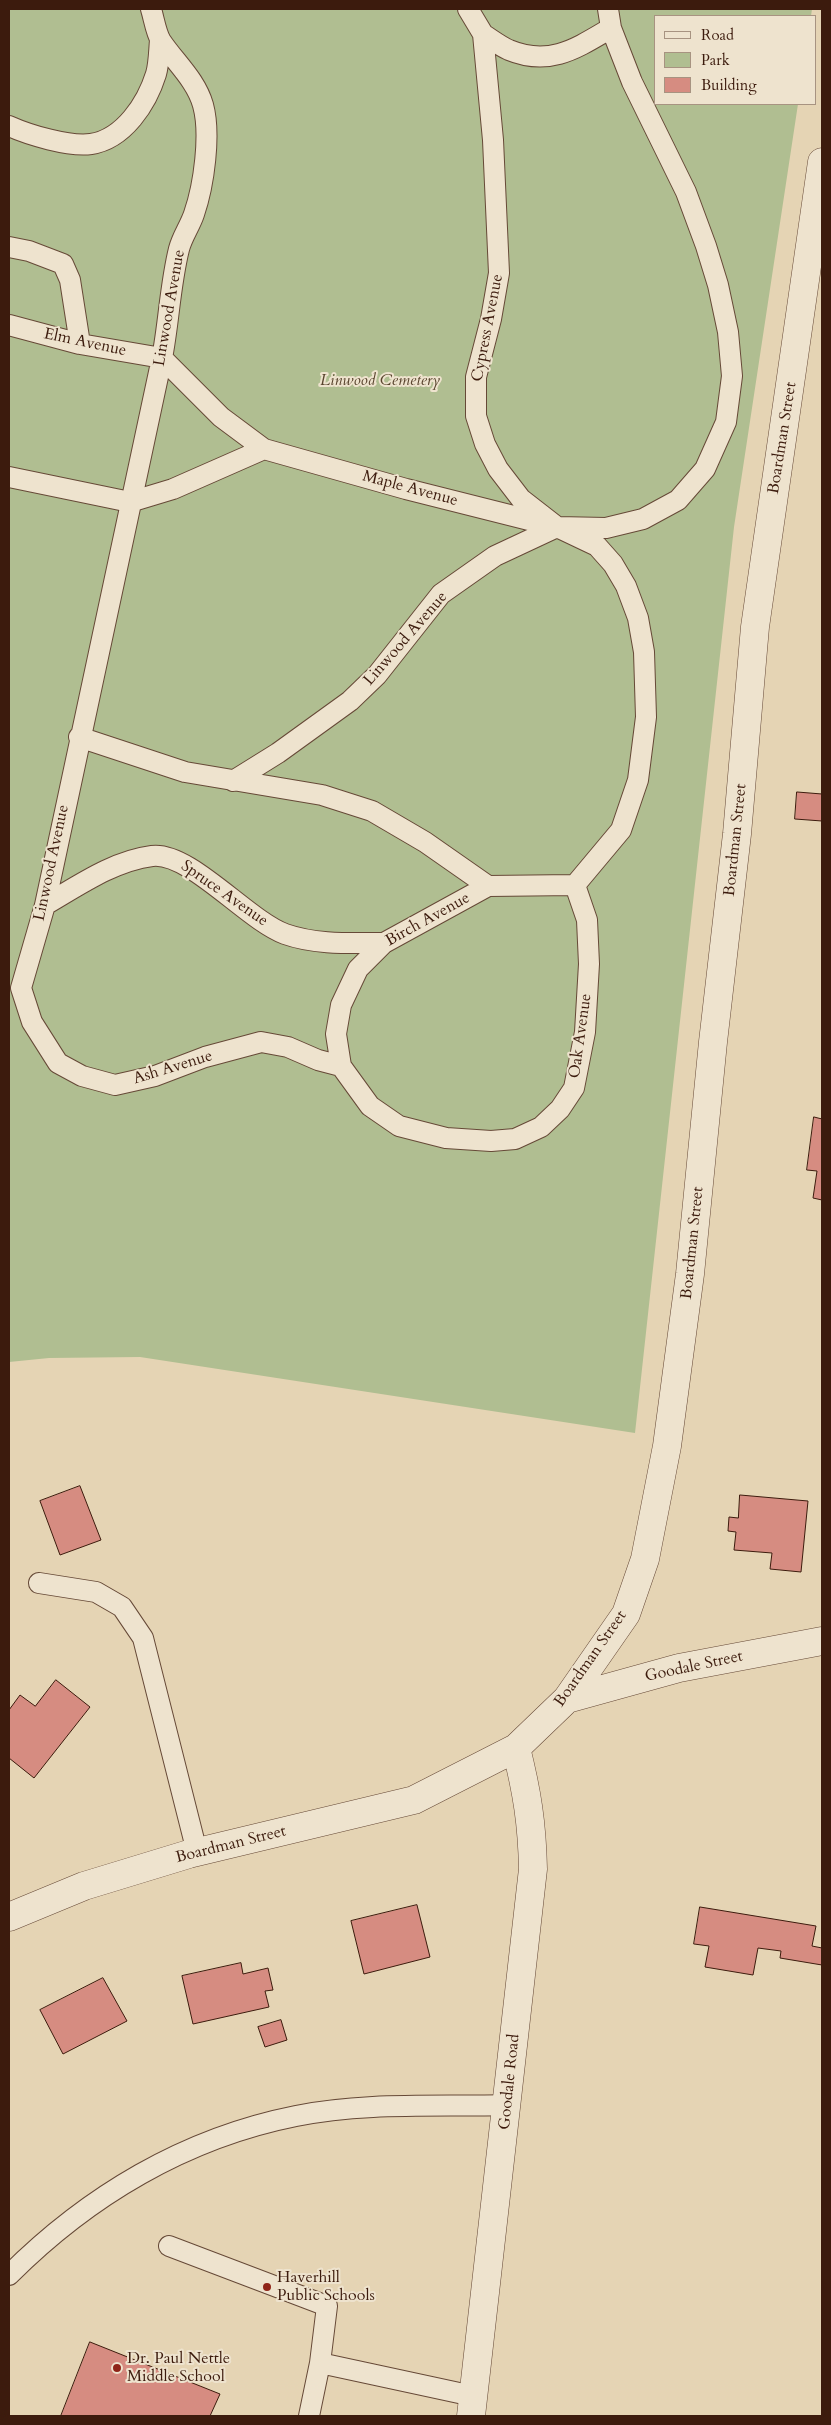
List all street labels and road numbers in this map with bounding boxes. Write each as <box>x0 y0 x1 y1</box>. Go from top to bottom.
street label: Linwood Avenue <box>150 248 190 368</box>
street label: Cypress Avenue <box>468 273 508 383</box>
street label: Elm Avenue <box>42 325 128 361</box>
street label: Boardman Street <box>765 381 801 495</box>
street label: Maple Avenue <box>360 467 460 511</box>
street label: Linwood Avenue <box>360 588 452 690</box>
street label: Boardman Street <box>721 783 751 897</box>
street label: Linwood Avenue <box>30 803 74 923</box>
street label: Spruce Avenue <box>177 857 271 931</box>
street label: Birch Avenue <box>382 889 474 951</box>
street label: Oak Avenue <box>566 992 596 1080</box>
street label: Ash Avenue <box>131 1047 215 1089</box>
street label: Boardman Street <box>678 1186 708 1300</box>
street label: Boardman Street <box>551 1607 631 1711</box>
street label: Goodale Street <box>643 1647 745 1687</box>
street label: Boardman Street <box>174 1822 288 1868</box>
street label: Goodale Road <box>495 2033 525 2131</box>

